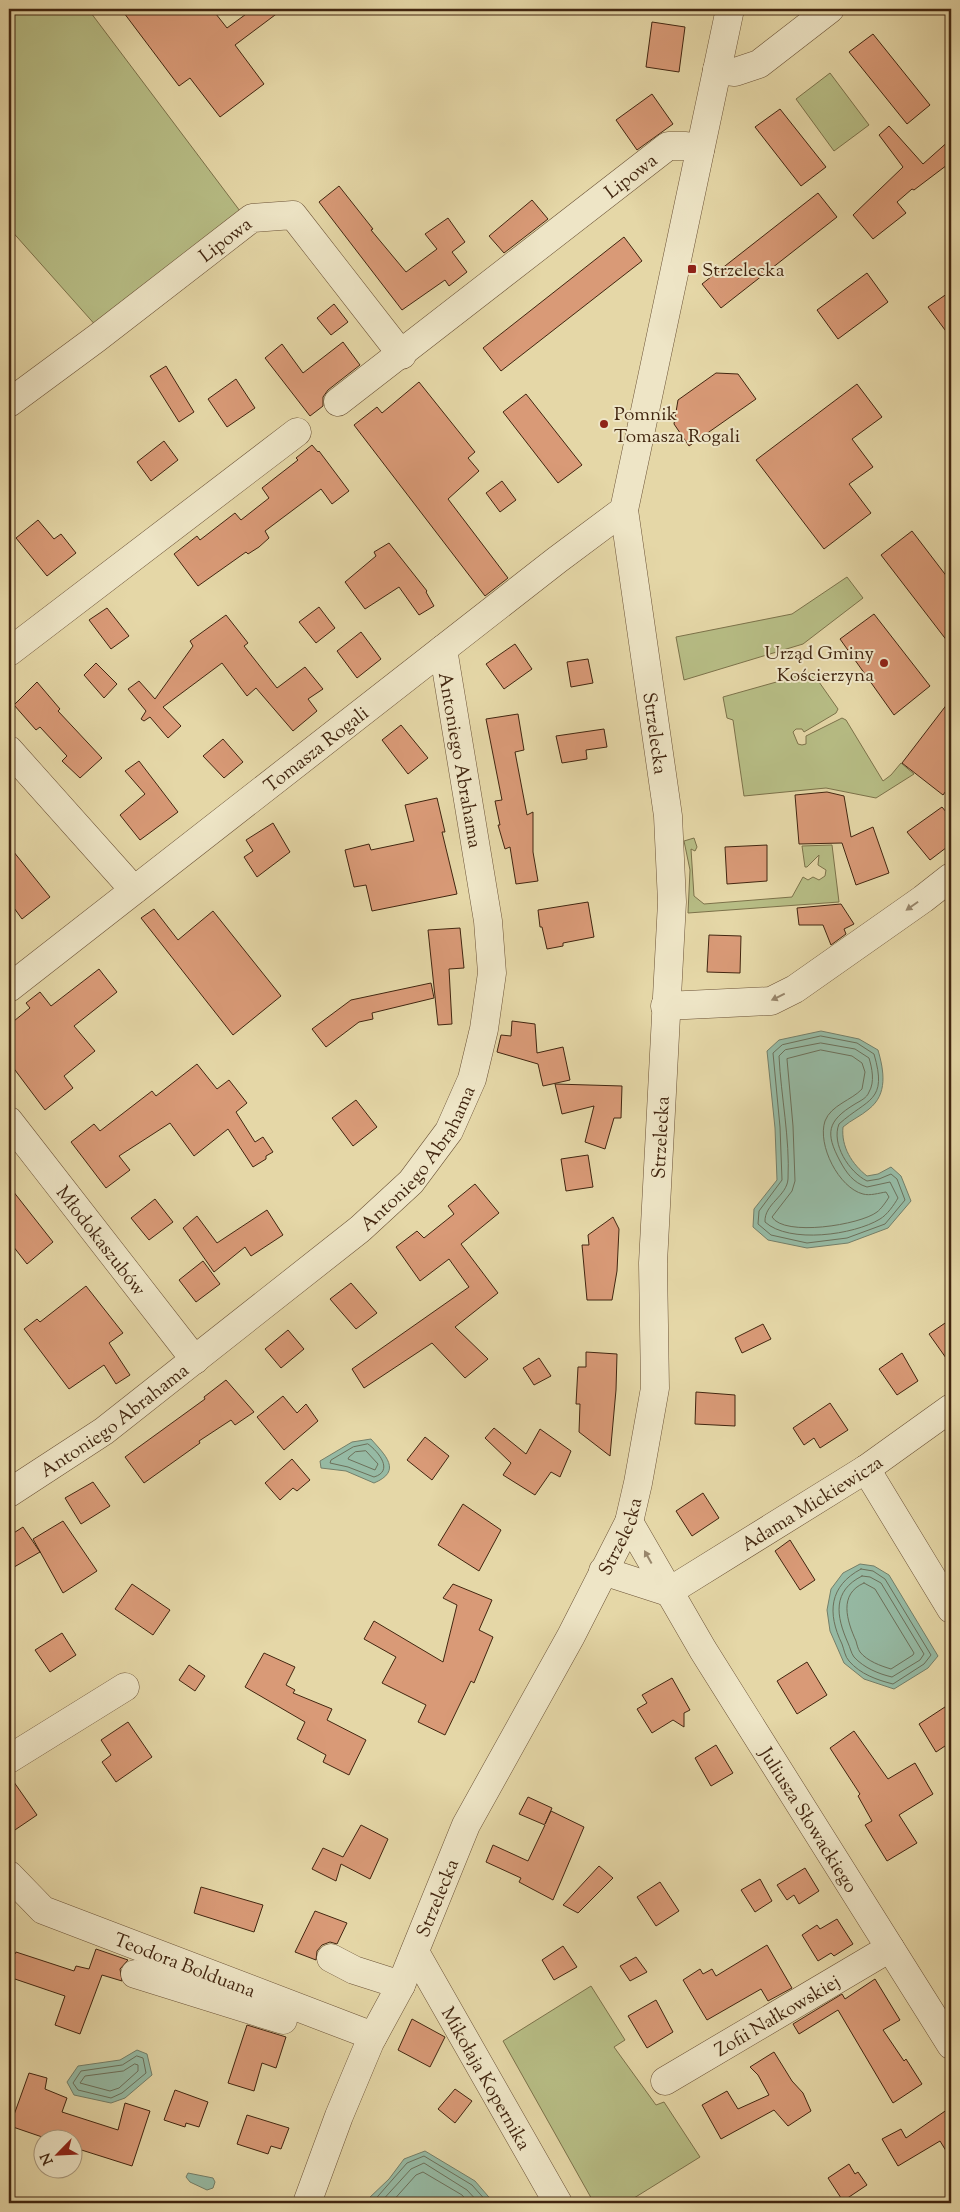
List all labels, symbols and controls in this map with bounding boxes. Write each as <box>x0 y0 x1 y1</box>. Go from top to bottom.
street label: Lipowa <box>600 148 664 206</box>
street label: Lipowa <box>194 212 259 270</box>
place label: Strzelecka <box>702 258 785 285</box>
marker: Strzelecka <box>686 263 698 275</box>
place label: Pomnik Tomasza Rogali <box>614 402 740 451</box>
marker: Pomnik Tomasza Rogali <box>598 418 610 430</box>
place label: Urząd Gminy Kościerzyna <box>764 641 875 690</box>
marker: Urząd Gminy Kościerzyna <box>878 657 890 669</box>
street label: Antoniego Abrahama <box>430 670 487 851</box>
street label: Strzelecka <box>634 691 673 776</box>
street label: Tomasza Rogali <box>259 701 375 800</box>
one-way arrow <box>906 901 919 911</box>
one-way arrow <box>771 993 785 1001</box>
street label: Antoniego Abrahama <box>355 1082 483 1239</box>
street label: Strzelecka <box>646 1095 678 1179</box>
street label: Młodokaszubów <box>48 1181 151 1302</box>
street label: Antoniego Abrahama <box>35 1358 196 1485</box>
street label: Adama Mickiewicza <box>737 1450 889 1559</box>
street label: Strzelecka <box>593 1495 650 1581</box>
one-way arrow <box>644 1550 652 1565</box>
street label: Juliusza Słowackiego <box>751 1742 863 1899</box>
street label: Strzelecka <box>411 1855 467 1942</box>
street label: Teodora Bolduana <box>110 1927 259 2006</box>
street label: Zofii Nałkowskiej <box>710 1969 846 2065</box>
street label: Mikołaja Kopernika <box>433 2003 536 2156</box>
north arrow <box>32 2130 82 2180</box>
text: N <box>37 2149 59 2168</box>

